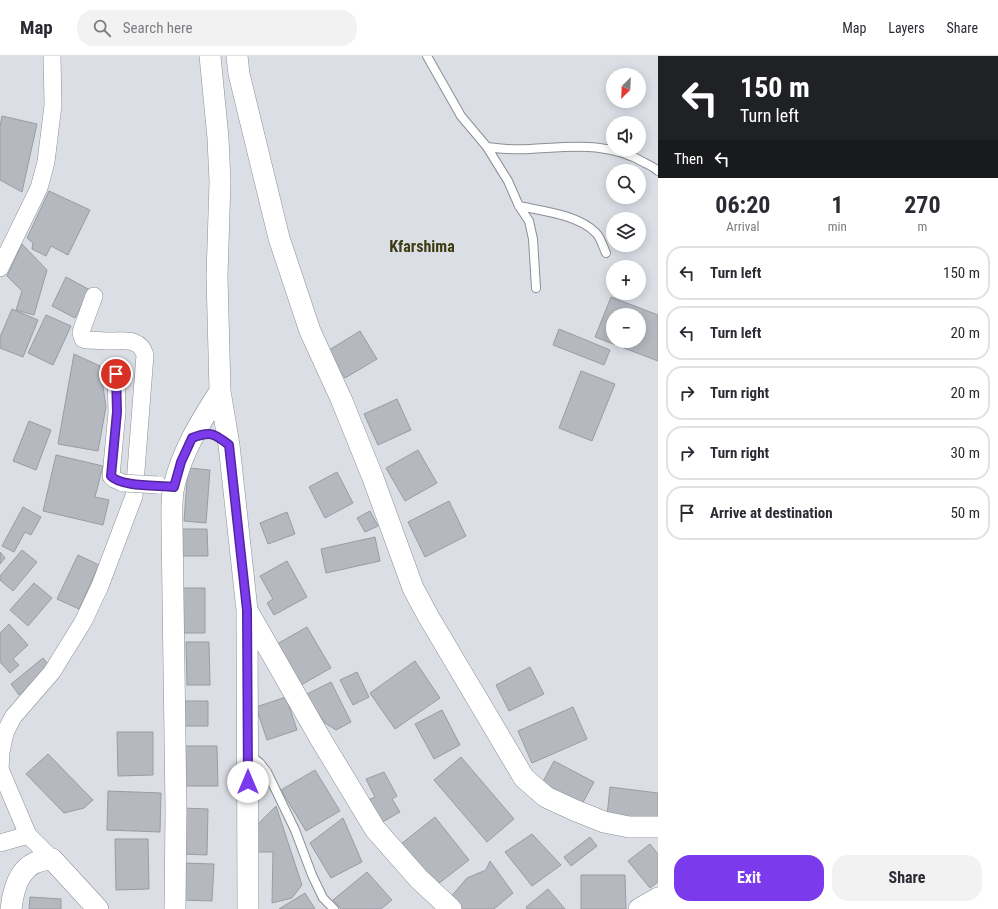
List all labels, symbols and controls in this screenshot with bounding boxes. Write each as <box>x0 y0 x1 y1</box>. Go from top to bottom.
search box <box>77 10 357 46</box>
text: Map <box>20 16 53 39</box>
icon: search <box>91 17 113 39</box>
text: Search here <box>123 19 193 37</box>
text: Map <box>842 20 866 36</box>
text: Layers <box>888 20 925 36</box>
text: Share <box>947 20 978 36</box>
north arrow <box>606 68 646 108</box>
map controls <box>606 68 646 348</box>
text: 150 m <box>740 71 810 104</box>
icon: left <box>674 72 726 124</box>
text: Turn left <box>740 105 799 126</box>
button: sound <box>606 116 646 156</box>
icon: left <box>711 148 733 170</box>
text: Then <box>674 150 703 168</box>
button: search <box>606 164 646 204</box>
text: 06:20 <box>715 191 770 219</box>
text: 1 <box>831 191 843 219</box>
text: 270 <box>904 191 941 219</box>
button: layers <box>606 212 646 252</box>
text: Arrival <box>726 219 759 234</box>
text: min <box>828 219 847 234</box>
text: m <box>918 219 927 234</box>
district label: Kfarshima <box>389 237 455 256</box>
button: + <box>606 260 646 300</box>
icon: left <box>676 262 698 284</box>
text: Turn left <box>710 264 761 282</box>
text: 150 m <box>943 264 980 282</box>
button: − <box>606 308 646 348</box>
icon: left <box>676 322 698 344</box>
text: Turn left <box>710 324 761 342</box>
text: 20 m <box>950 324 980 342</box>
pin <box>99 357 133 391</box>
icon: arrive <box>105 363 127 385</box>
icon: right <box>676 382 698 404</box>
text: Turn right <box>710 384 769 402</box>
text: 20 m <box>950 384 980 402</box>
icon: right <box>676 442 698 464</box>
text: Turn right <box>710 444 769 462</box>
text: 30 m <box>950 444 980 462</box>
icon: arrive <box>676 502 698 524</box>
text: Arrive at destination <box>710 504 833 522</box>
text: 50 m <box>950 504 980 522</box>
position arrow <box>227 761 269 803</box>
button: Exit <box>674 855 824 901</box>
button: Share <box>832 855 982 901</box>

